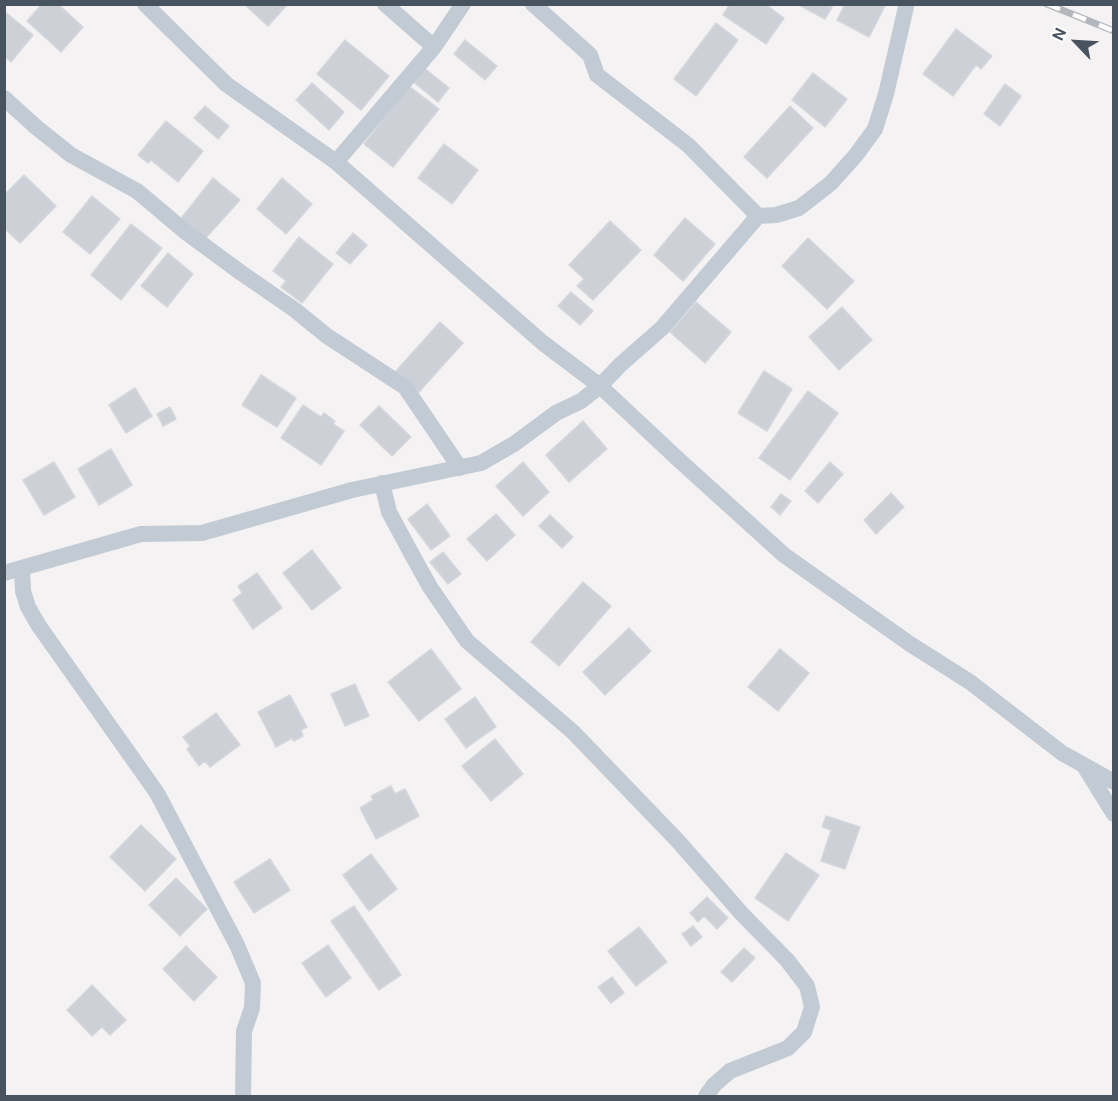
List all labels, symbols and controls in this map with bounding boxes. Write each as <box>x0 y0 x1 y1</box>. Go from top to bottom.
north arrow <box>1046 12 1106 72</box>
text: N <box>1047 24 1071 44</box>

